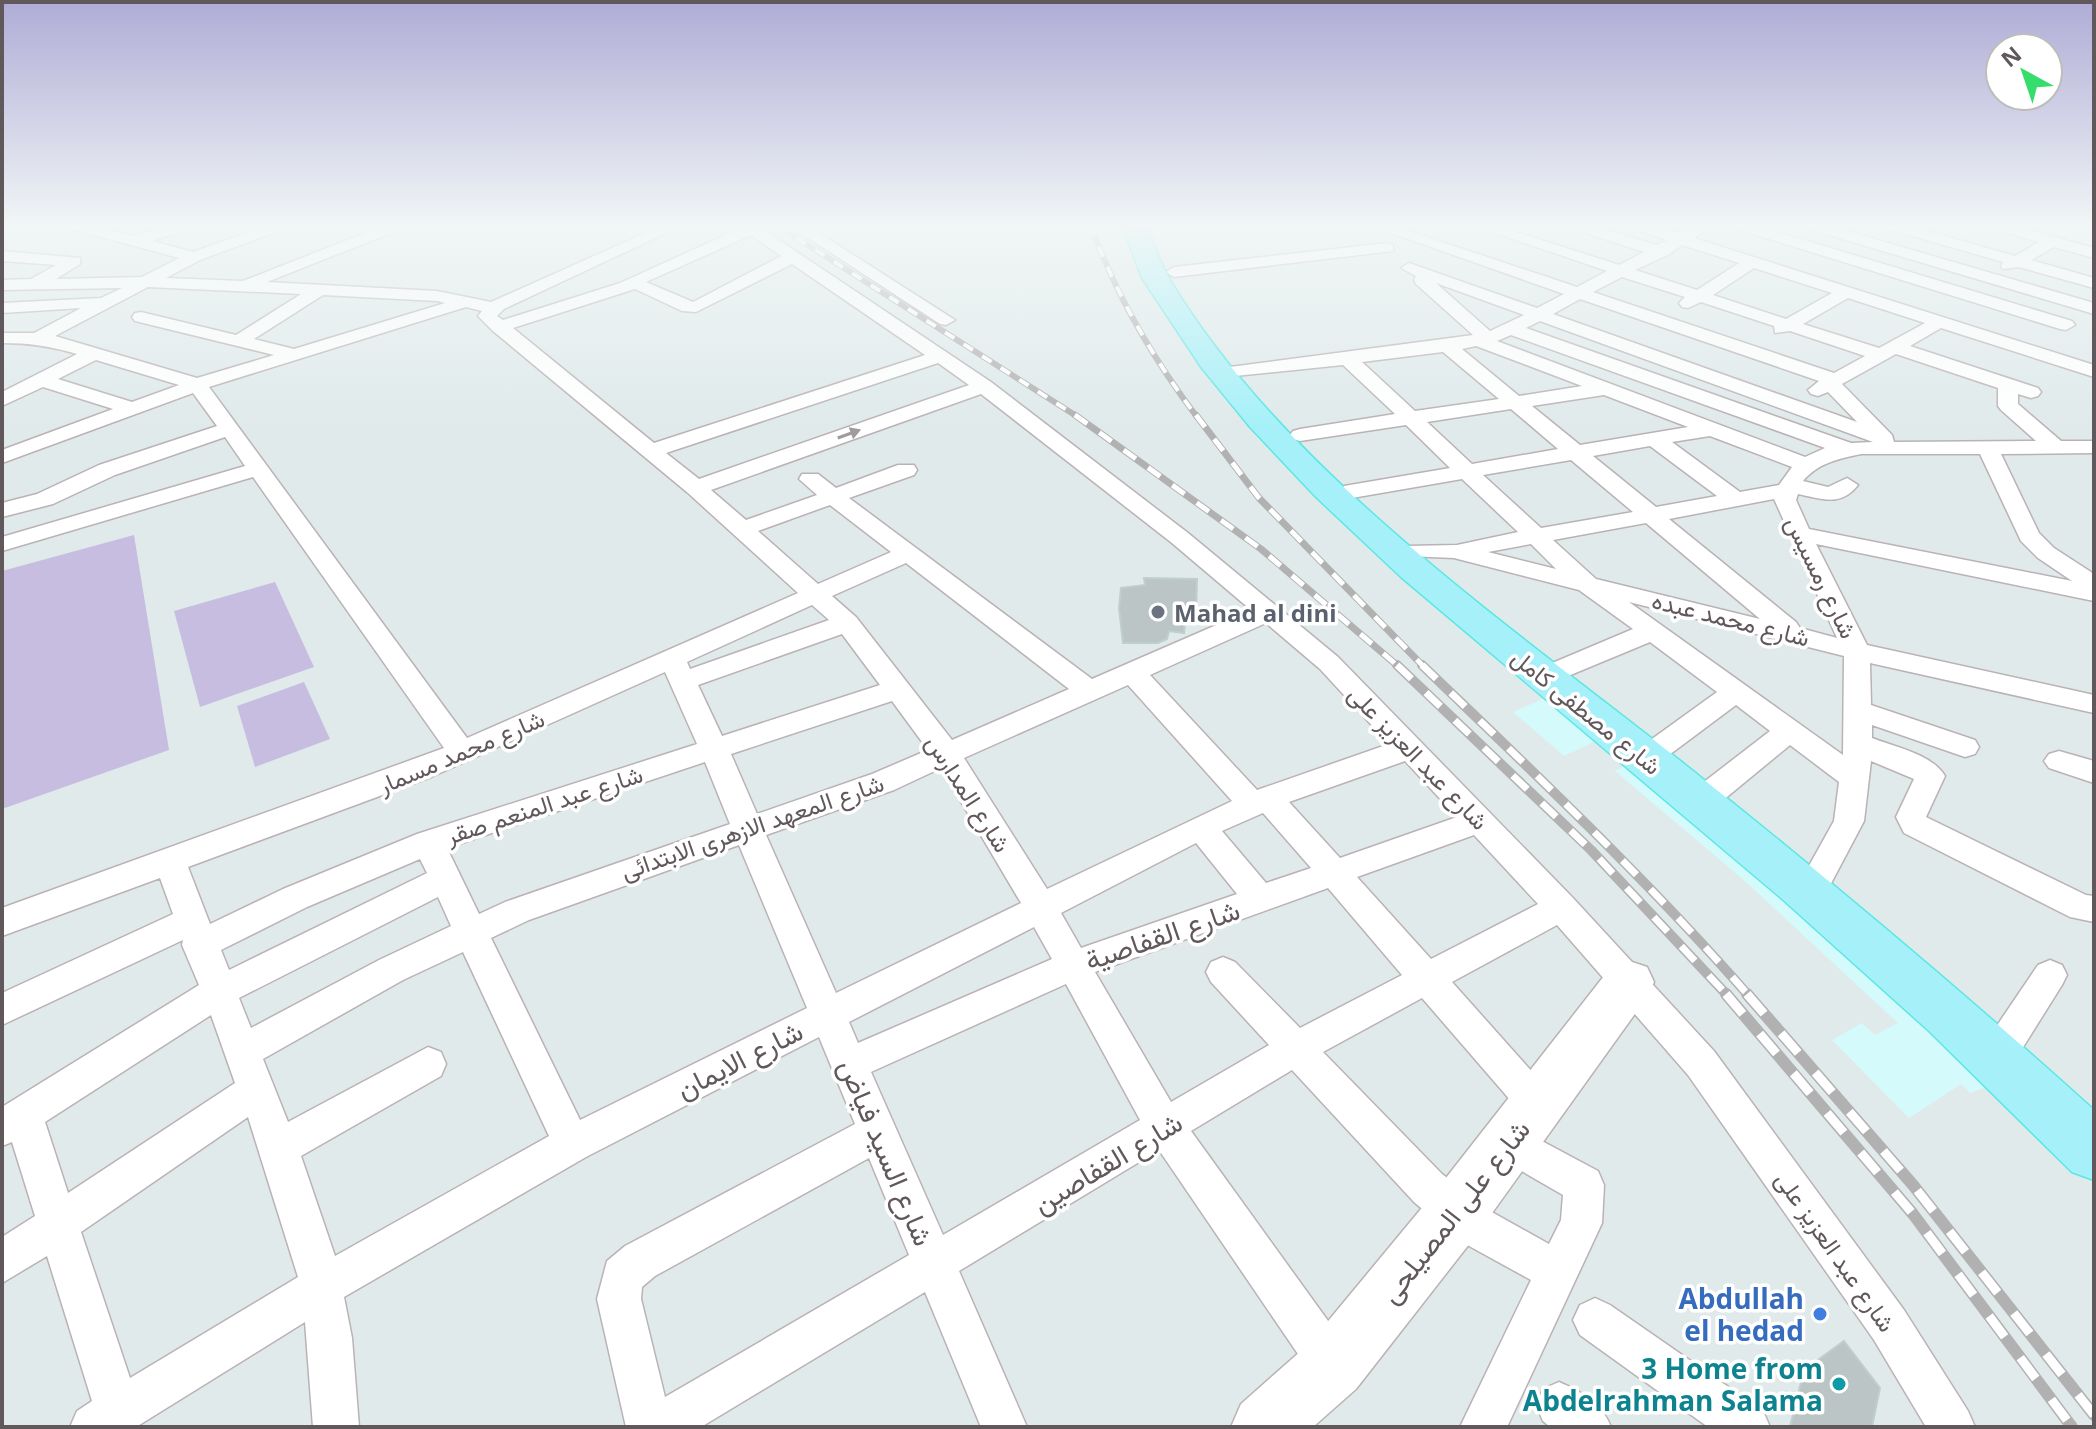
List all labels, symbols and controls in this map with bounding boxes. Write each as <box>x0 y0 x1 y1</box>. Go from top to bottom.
north arrow <box>1984 32 2064 112</box>
text: N <box>1994 39 2027 73</box>
one-way arrow <box>837 427 861 440</box>
street label: شارع رمسيس <box>1777 510 1866 644</box>
street label: شارع محمد عبده <box>1649 582 1813 654</box>
place label: Mahad al dini <box>1174 596 1336 629</box>
marker: Mahad al dini <box>1149 603 1167 621</box>
street label: شارع مصطفى كامل <box>1505 640 1669 782</box>
street label: شارع عبد العزيز على <box>1341 677 1497 837</box>
street label: شارع محمد مسمار <box>372 701 550 802</box>
street label: شارع المدارس <box>918 728 1019 859</box>
street label: شارع عبد المنعم صقر <box>440 757 647 853</box>
street label: شارع المعهد الازهرى الابتدائى <box>616 765 888 888</box>
street label: شارع القفاصية <box>1079 890 1245 979</box>
street label: شارع الايمان <box>669 1011 809 1108</box>
street label: شارع السيد فياض <box>830 1053 943 1252</box>
street label: شارع القفاصين <box>1025 1102 1189 1222</box>
street label: شارع على المصيلحى <box>1370 1111 1539 1311</box>
street label: شارع عبد العزيز على <box>1767 1164 1904 1339</box>
place label: Abdullah el hedad <box>1678 1279 1804 1349</box>
marker: Abdullah el hedad <box>1811 1305 1829 1323</box>
place label: 3 Home from Abdelrahman Salama <box>1523 1349 1823 1419</box>
marker: 3 Home from Abdelrahman Salama <box>1830 1375 1848 1393</box>

